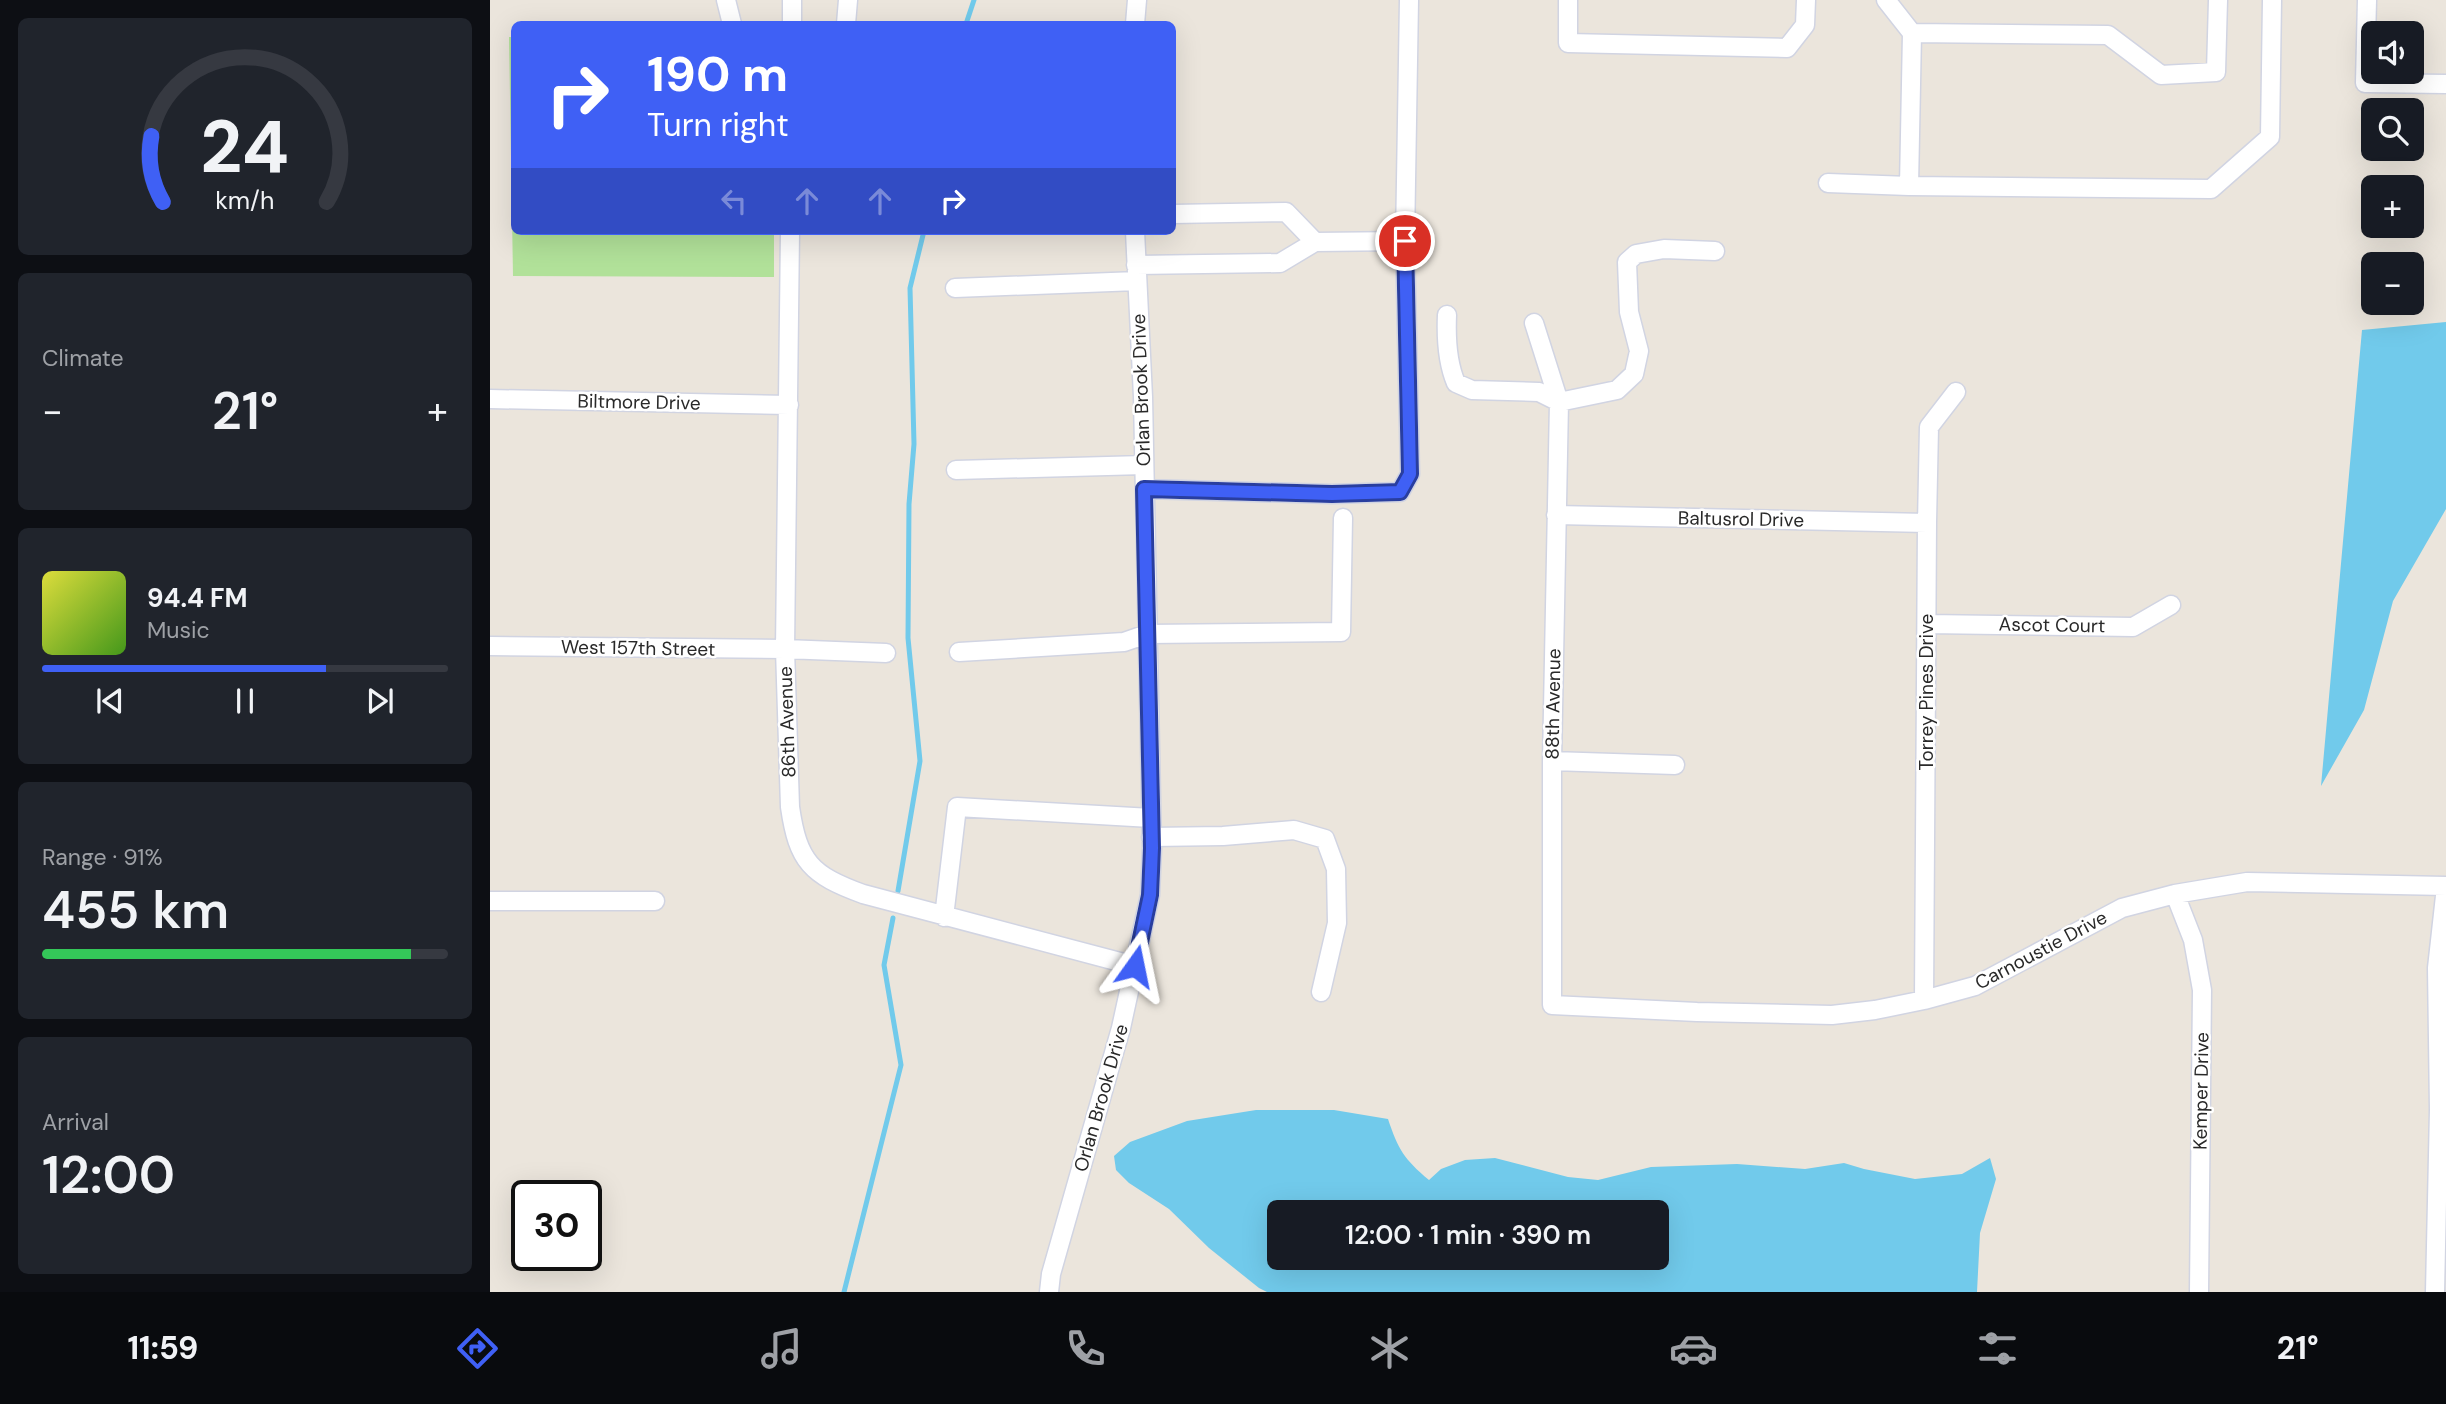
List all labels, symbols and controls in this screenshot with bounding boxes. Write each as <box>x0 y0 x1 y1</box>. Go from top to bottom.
map controls <box>2361 21 2424 315</box>
button: sound <box>2361 21 2424 84</box>
text: 190 m <box>647 42 788 106</box>
icon: right <box>532 49 623 140</box>
button: search <box>2361 98 2424 161</box>
text: 24 <box>201 101 289 196</box>
text: Turn right <box>647 104 789 146</box>
button: + <box>2361 175 2424 238</box>
icon: left <box>715 182 753 220</box>
icon: ahead <box>788 182 826 220</box>
icon: ahead <box>861 182 899 220</box>
icon: right <box>934 182 972 220</box>
text: km/h <box>215 184 275 217</box>
pin <box>1375 211 1435 271</box>
icon: arrive <box>1386 222 1424 260</box>
button: − <box>2361 252 2424 315</box>
street label: Orlan Brook Drive <box>1126 313 1156 467</box>
text: Climate <box>42 343 124 373</box>
text: 21° <box>212 377 278 445</box>
text: − <box>42 386 63 436</box>
text: + <box>427 386 448 436</box>
street label: Biltmore Drive <box>577 388 701 416</box>
street label: Baltusrol Drive <box>1678 505 1804 533</box>
text: 94.4 FM <box>147 581 247 615</box>
street label: Ascot Court <box>1998 612 2106 638</box>
street label: Torrey Pines Drive <box>1914 614 1939 770</box>
text: Music <box>147 615 210 645</box>
street label: West 157th Street <box>561 634 715 662</box>
street label: 88th Avenue <box>1540 648 1566 760</box>
street label: 86th Avenue <box>773 666 801 778</box>
icon: previous <box>91 682 129 720</box>
icon: pause <box>226 682 264 720</box>
icon: next <box>361 682 399 720</box>
text: Range · 91% <box>42 842 163 872</box>
text: 455 km <box>42 876 229 944</box>
street label: Carnoustie Drive <box>1971 905 2111 995</box>
position arrow <box>1098 929 1172 1003</box>
street label: Orlan Brook Drive <box>1068 1021 1134 1175</box>
street label: Kemper Drive <box>2187 1032 2215 1150</box>
text: Arrival <box>42 1107 109 1137</box>
text: 12:00 <box>42 1141 175 1209</box>
speed limit sign: 30 <box>511 1180 602 1271</box>
text: 12:00 · 1 min · 390 m <box>1345 1218 1591 1252</box>
icon: directions <box>453 1324 502 1373</box>
icon: music <box>757 1324 806 1373</box>
icon: phone <box>1061 1324 1110 1373</box>
icon: climate <box>1365 1324 1414 1373</box>
icon: car <box>1669 1324 1718 1373</box>
icon: filters <box>1973 1324 2022 1373</box>
text: 11:59 <box>127 1327 198 1369</box>
text: 21° <box>2277 1327 2319 1369</box>

